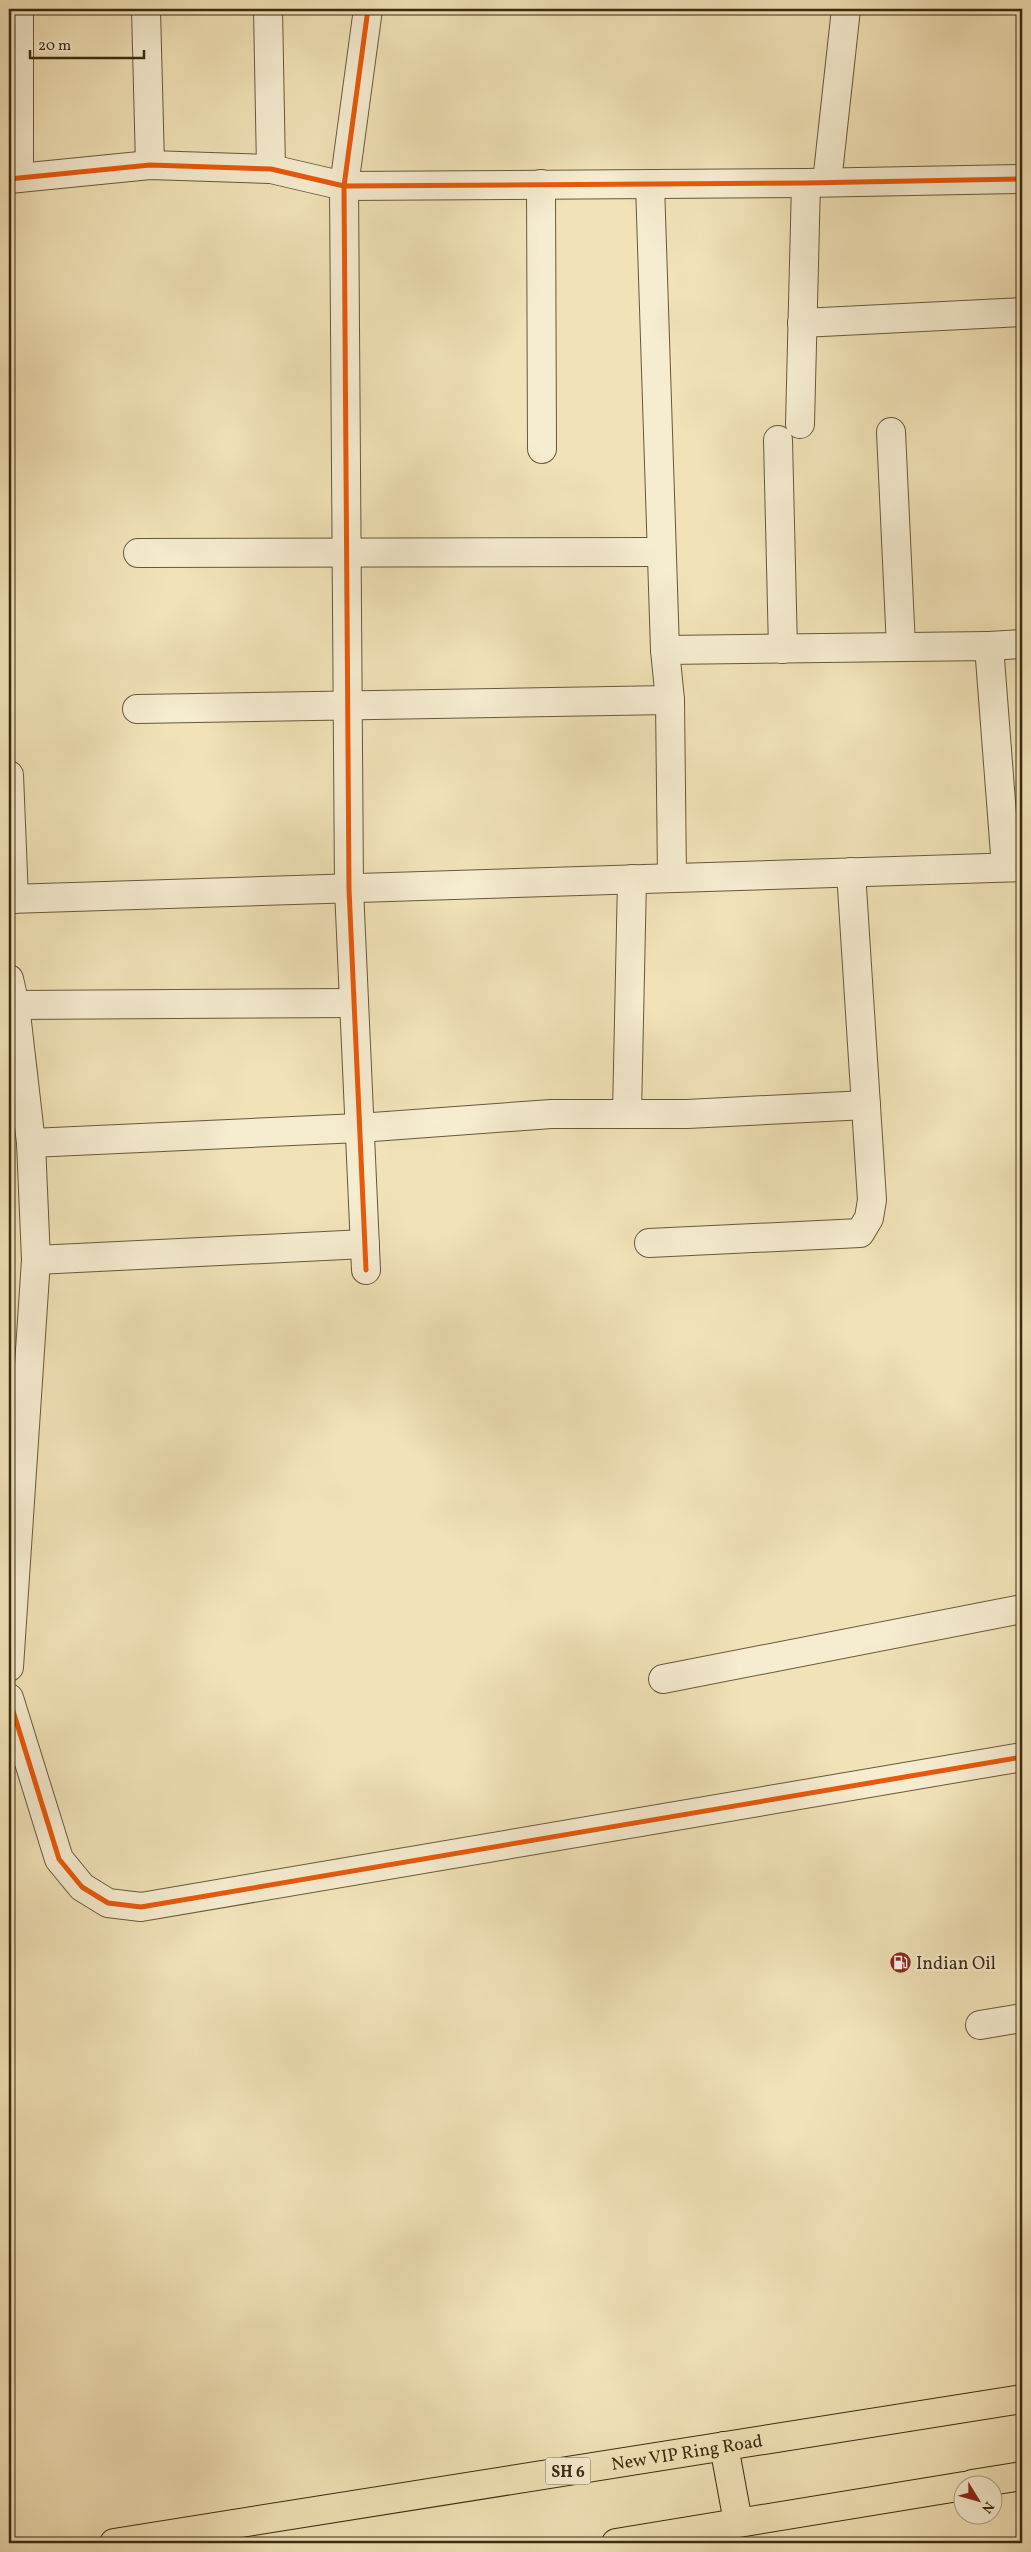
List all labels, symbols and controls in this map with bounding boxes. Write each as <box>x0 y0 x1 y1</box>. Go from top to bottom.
scale bar <box>30 28 144 60</box>
text: 20 m <box>38 36 71 57</box>
fuel station icon: Indian Oil <box>888 1951 912 1975</box>
place label: Indian Oil <box>916 1952 996 1977</box>
street label: New VIP Ring Road <box>610 2429 765 2478</box>
road number: SH 6 <box>546 2458 590 2484</box>
north arrow <box>954 2474 1004 2524</box>
text: N <box>977 2497 998 2517</box>

